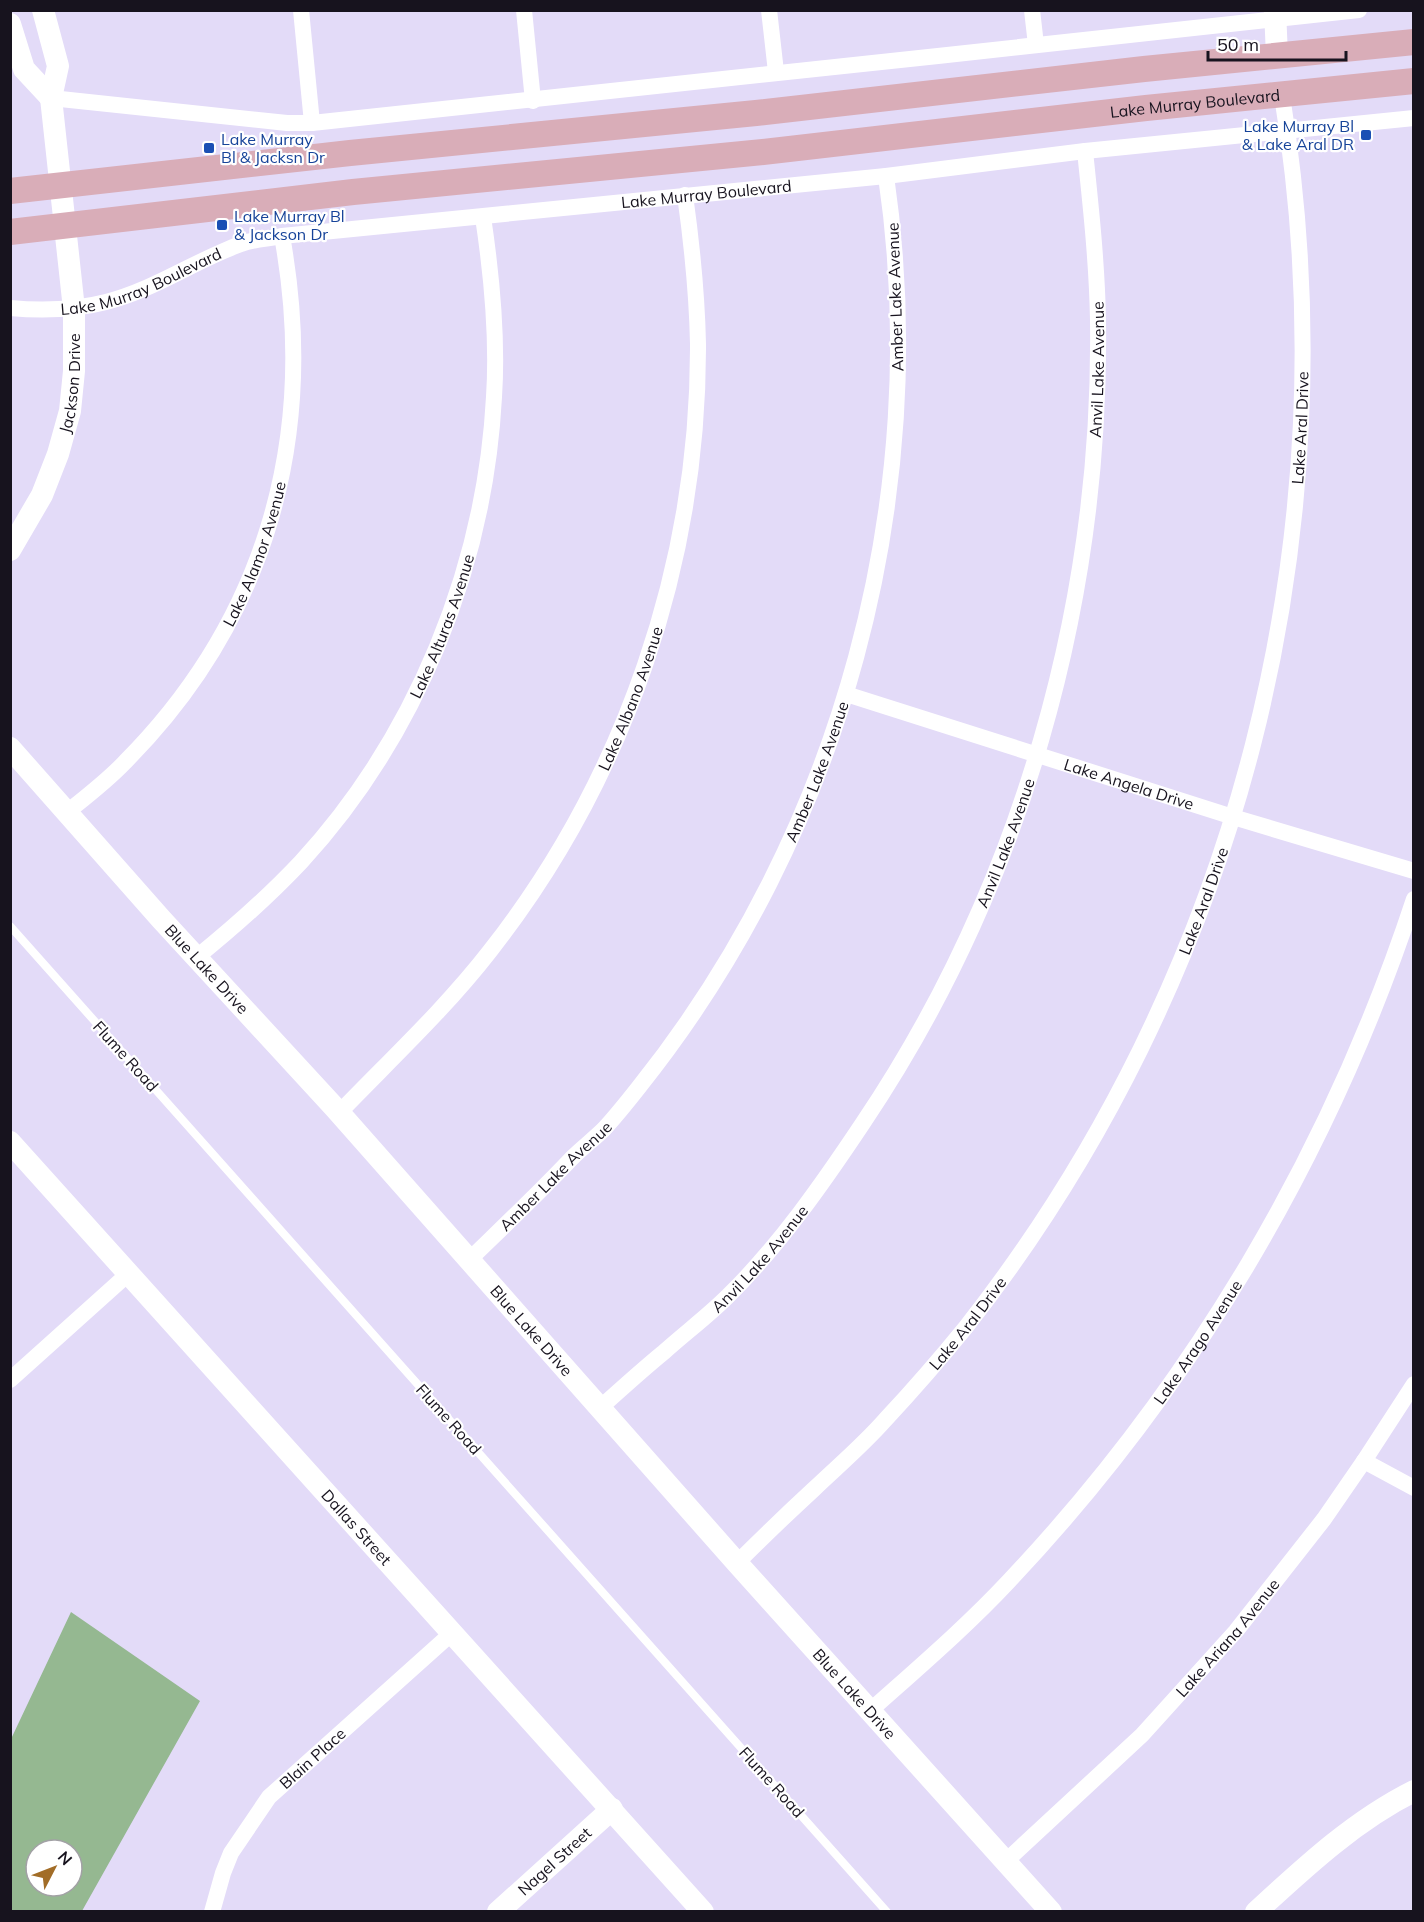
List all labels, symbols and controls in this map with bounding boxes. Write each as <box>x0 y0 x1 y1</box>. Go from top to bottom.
scale bar <box>1208 24 1346 62</box>
text: 50 m <box>1217 33 1259 56</box>
street label: Lake Murray Boulevard <box>1109 85 1281 122</box>
place label: Lake Murray Bl & Lake Aral DR <box>1242 116 1354 154</box>
marker: Lake Murray Bl & Lake Aral DR <box>1359 128 1373 142</box>
place label: Lake Murray Bl & Jacksn Dr <box>221 129 325 167</box>
marker: Lake Murray Bl & Jacksn Dr <box>202 141 216 155</box>
street label: Lake Murray Boulevard <box>620 175 792 212</box>
place label: Lake Murray Bl & Jackson Dr <box>234 206 345 244</box>
marker: Lake Murray Bl & Jackson Dr <box>215 218 229 232</box>
street label: Amber Lake Avenue <box>882 222 908 372</box>
street label: Lake Murray Boulevard <box>60 243 224 319</box>
street label: Anvil Lake Avenue <box>1085 301 1108 438</box>
street label: Jackson Drive <box>54 333 84 435</box>
street label: Lake Aral Drive <box>1287 371 1312 485</box>
street label: Lake Alamor Avenue <box>218 480 290 630</box>
street label: Lake Alturas Avenue <box>405 552 478 702</box>
street label: Lake Albano Avenue <box>593 624 667 774</box>
street label: Amber Lake Avenue <box>781 699 853 845</box>
street label: Lake Angela Drive <box>1062 754 1196 814</box>
street label: Anvil Lake Avenue <box>972 776 1039 911</box>
street label: Lake Aral Drive <box>1174 845 1232 958</box>
street label: Blue Lake Drive <box>161 920 253 1018</box>
street label: Flume Road <box>89 1017 163 1095</box>
street label: Amber Lake Avenue <box>495 1117 616 1235</box>
street label: Anvil Lake Avenue <box>707 1201 812 1317</box>
street label: Lake Aral Drive <box>925 1273 1010 1374</box>
street label: Lake Arago Avenue <box>1149 1276 1246 1408</box>
street label: Blue Lake Drive <box>486 1281 577 1380</box>
street label: Flume Road <box>412 1380 486 1458</box>
street label: Dallas Street <box>317 1485 396 1569</box>
street label: Lake Ariana Avenue <box>1171 1574 1283 1701</box>
street label: Blue Lake Drive <box>809 1644 900 1743</box>
street label: Blain Place <box>275 1723 350 1793</box>
street label: Flume Road <box>735 1743 809 1821</box>
street label: Nagel Street <box>513 1822 596 1899</box>
north arrow <box>24 1838 84 1898</box>
text: N <box>54 1847 77 1869</box>

